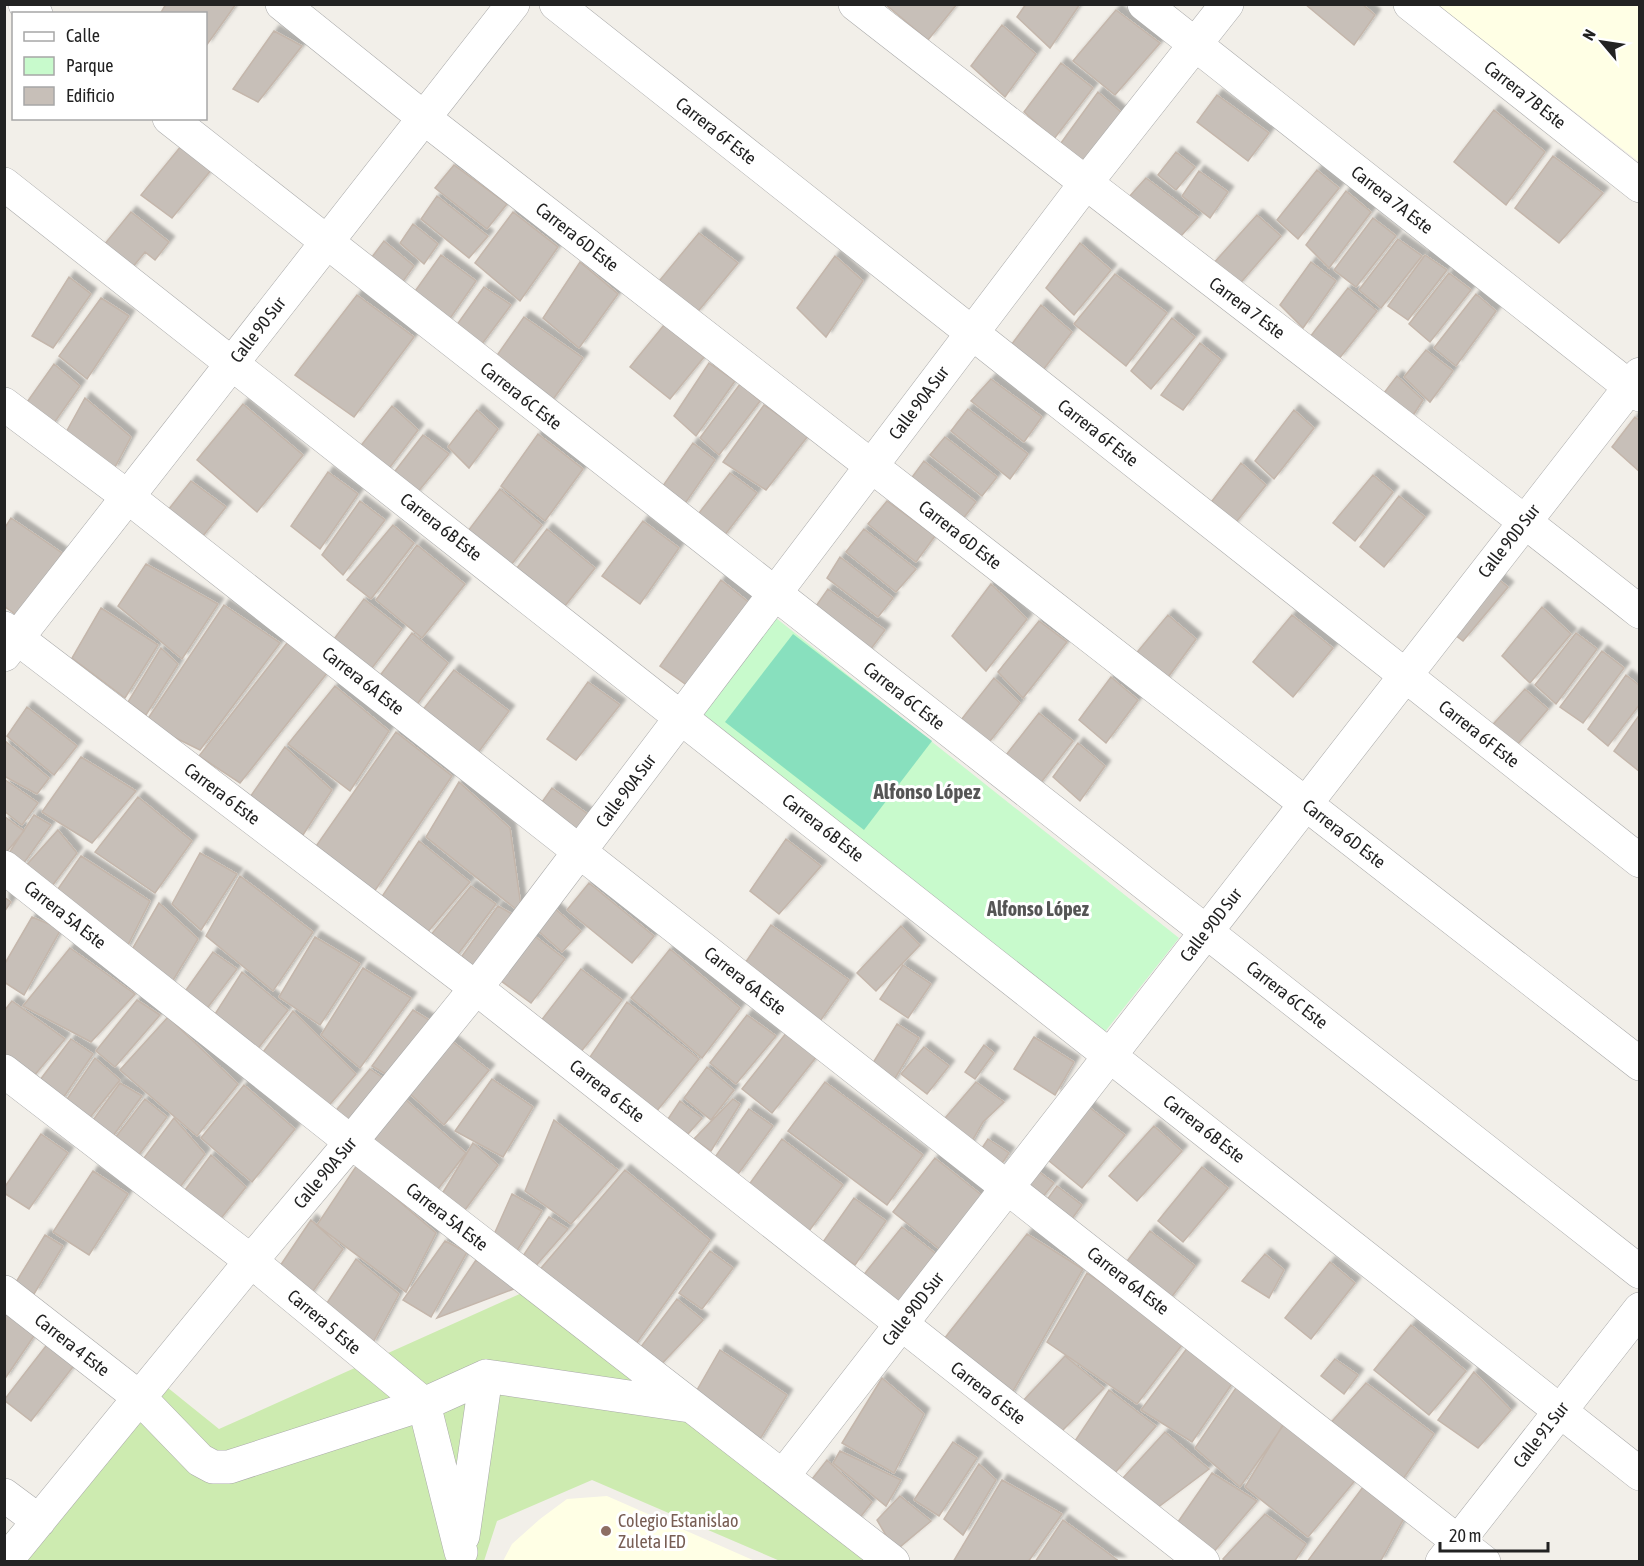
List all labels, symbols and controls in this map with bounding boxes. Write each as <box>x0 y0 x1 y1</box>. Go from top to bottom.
legend <box>12 12 207 120</box>
north arrow <box>1572 12 1632 72</box>
text: Calle <box>66 25 100 46</box>
text: N <box>1579 26 1599 43</box>
text: Parque <box>66 55 114 76</box>
street label: Carrera 7B Este <box>1480 56 1570 133</box>
text: Edificio <box>66 85 115 106</box>
street label: Carrera 6F Este <box>672 93 761 169</box>
street label: Carrera 7A Este <box>1347 161 1437 238</box>
street label: Carrera 6D Este <box>532 198 623 275</box>
street label: Carrera 7 Este <box>1205 272 1289 343</box>
street label: Calle 90 Sur <box>225 292 290 367</box>
street label: Carrera 6C Este <box>477 357 566 434</box>
street label: Calle 90A Sur <box>884 361 953 443</box>
street label: Carrera 6F Este <box>1054 395 1143 471</box>
street label: Carrera 6B Este <box>396 488 486 565</box>
street label: Carrera 6D Este <box>915 496 1006 573</box>
street label: Calle 90D Sur <box>1473 499 1544 582</box>
street label: Carrera 6A Este <box>318 642 408 719</box>
street label: Carrera 6C Este <box>860 657 949 734</box>
street label: Carrera 6F Este <box>1435 696 1524 772</box>
street label: Calle 90A Sur <box>591 749 660 831</box>
street label: Carrera 6 Este <box>180 758 264 829</box>
district label: Alfonso López <box>873 779 981 803</box>
street label: Carrera 6B Este <box>778 789 868 866</box>
street label: Carrera 6D Este <box>1299 795 1390 872</box>
street label: Carrera 5A Este <box>20 876 110 953</box>
street label: Calle 90D Sur <box>1175 883 1246 966</box>
district label: Alfonso López <box>986 897 1090 920</box>
street label: Carrera 6A Este <box>700 942 790 1019</box>
street label: Carrera 6C Este <box>1243 956 1332 1033</box>
street label: Carrera 6 Este <box>566 1055 649 1126</box>
street label: Carrera 6B Este <box>1159 1090 1249 1167</box>
street label: Calle 90A Sur <box>289 1132 361 1212</box>
street label: Carrera 5A Este <box>402 1178 492 1255</box>
street label: Carrera 6A Este <box>1083 1242 1173 1319</box>
street label: Calle 90D Sur <box>877 1267 948 1350</box>
street label: Carrera 5 Este <box>283 1285 365 1358</box>
street label: Carrera 4 Este <box>31 1309 114 1380</box>
street label: Carrera 6 Este <box>947 1357 1030 1428</box>
street label: Calle 91 Sur <box>1508 1397 1573 1472</box>
place label: Colegio Estanislao Zuleta IED <box>618 1510 739 1552</box>
scale bar <box>1440 1515 1548 1553</box>
marker: Colegio Estanislao Zuleta IED <box>599 1524 613 1538</box>
text: 20 m <box>1449 1525 1481 1546</box>

